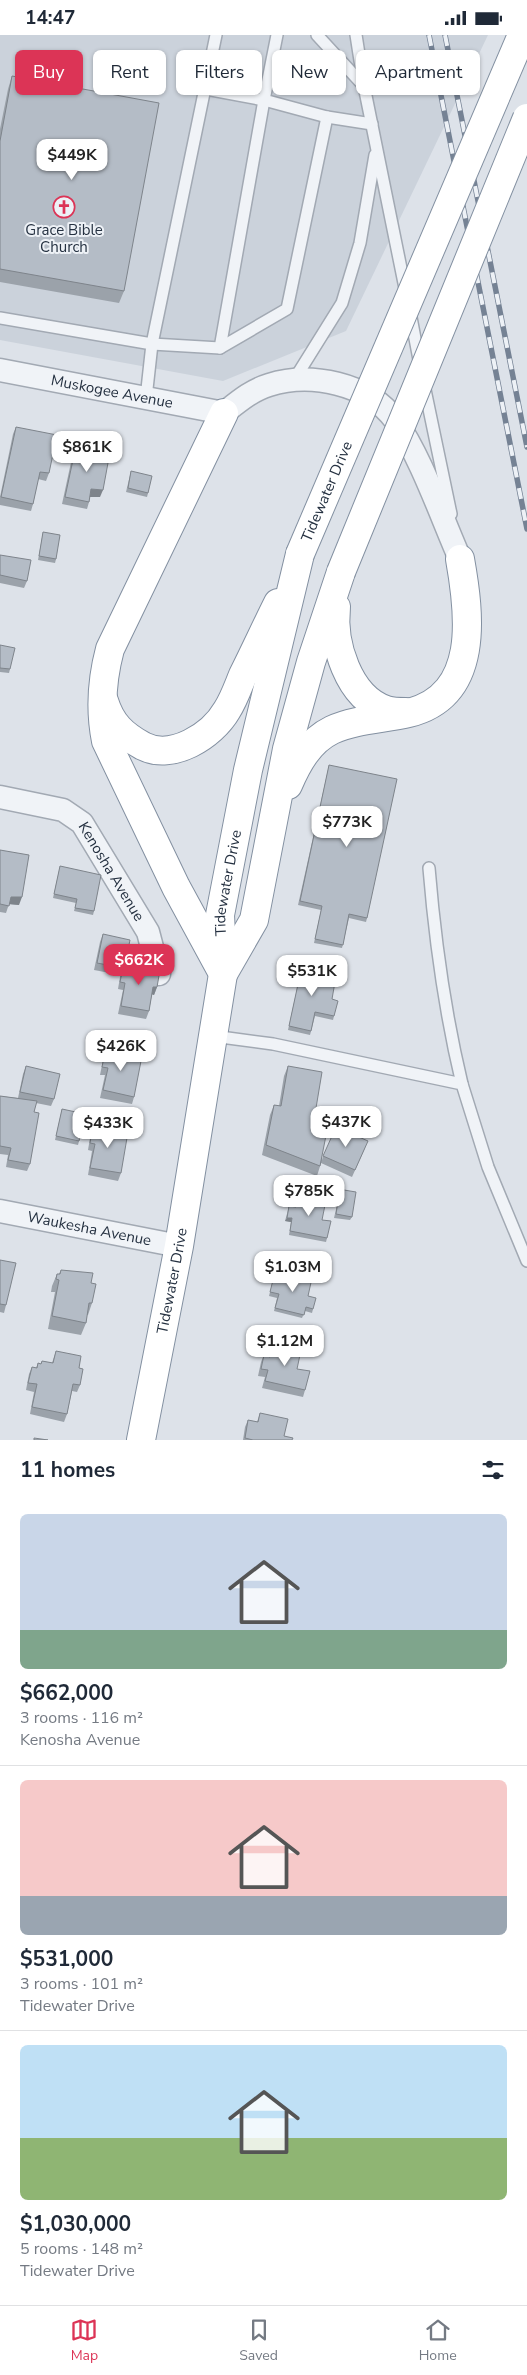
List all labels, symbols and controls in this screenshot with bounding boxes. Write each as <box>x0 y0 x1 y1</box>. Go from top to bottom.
text: 14:47 <box>25 5 75 31</box>
chip: Buy <box>15 50 83 95</box>
chip: Rent <box>93 50 166 95</box>
chip: Filters <box>176 50 262 95</box>
chip: New <box>272 50 346 95</box>
chip: Apartment <box>356 50 480 95</box>
pin: $449K <box>37 139 107 181</box>
text: $449K <box>47 144 97 166</box>
church icon: Grace Bible Church <box>52 195 76 219</box>
place label: Grace Bible Church <box>25 220 103 257</box>
street label: Muskogee Avenue <box>49 370 175 413</box>
pin: $861K <box>52 431 122 473</box>
text: $861K <box>62 436 112 458</box>
street label: Tidewater Drive <box>296 438 357 545</box>
pin: $773K <box>312 805 382 848</box>
text: $773K <box>322 811 372 833</box>
street label: Kenosha Avenue <box>74 818 149 925</box>
street label: Tidewater Drive <box>210 828 246 937</box>
pin: $662K <box>104 943 174 986</box>
text: $662K <box>114 949 164 971</box>
pin: $531K <box>277 955 347 997</box>
text: $531K <box>287 960 337 982</box>
pin: $426K <box>86 1029 156 1072</box>
text: $426K <box>96 1035 146 1057</box>
pin: $437K <box>311 1105 381 1148</box>
pin: $433K <box>73 1107 143 1149</box>
text: $437K <box>321 1111 371 1133</box>
text: $433K <box>83 1112 133 1134</box>
pin: $785K <box>274 1175 344 1217</box>
text: $785K <box>284 1180 334 1202</box>
street label: Waukesha Avenue <box>26 1207 153 1250</box>
street label: Tidewater Drive <box>152 1227 192 1336</box>
pin: $1.03M <box>252 1251 334 1293</box>
text: $1.03M <box>265 1256 321 1278</box>
pin: $1.12M <box>244 1325 326 1367</box>
text: $1.12M <box>257 1330 313 1352</box>
text: 11 homes <box>20 1456 115 1484</box>
icon: filters <box>479 1456 507 1484</box>
icon: home <box>219 1547 309 1637</box>
text: $662,000 <box>20 1679 113 1707</box>
text: 3 rooms · 116 m² <box>20 1707 143 1729</box>
text: Kenosha Avenue <box>20 1729 140 1751</box>
icon: home <box>219 1812 309 1902</box>
text: $531,000 <box>20 1945 113 1973</box>
text: 3 rooms · 101 m² <box>20 1973 143 1995</box>
text: Tidewater Drive <box>20 1995 135 2017</box>
icon: home <box>219 2077 309 2167</box>
text: $1,030,000 <box>20 2210 131 2238</box>
text: 5 rooms · 148 m² <box>20 2238 143 2260</box>
text: Tidewater Drive <box>20 2260 135 2282</box>
tab: Map <box>70 2316 98 2365</box>
tab: Saved <box>239 2316 278 2365</box>
tab: Home <box>419 2316 457 2365</box>

